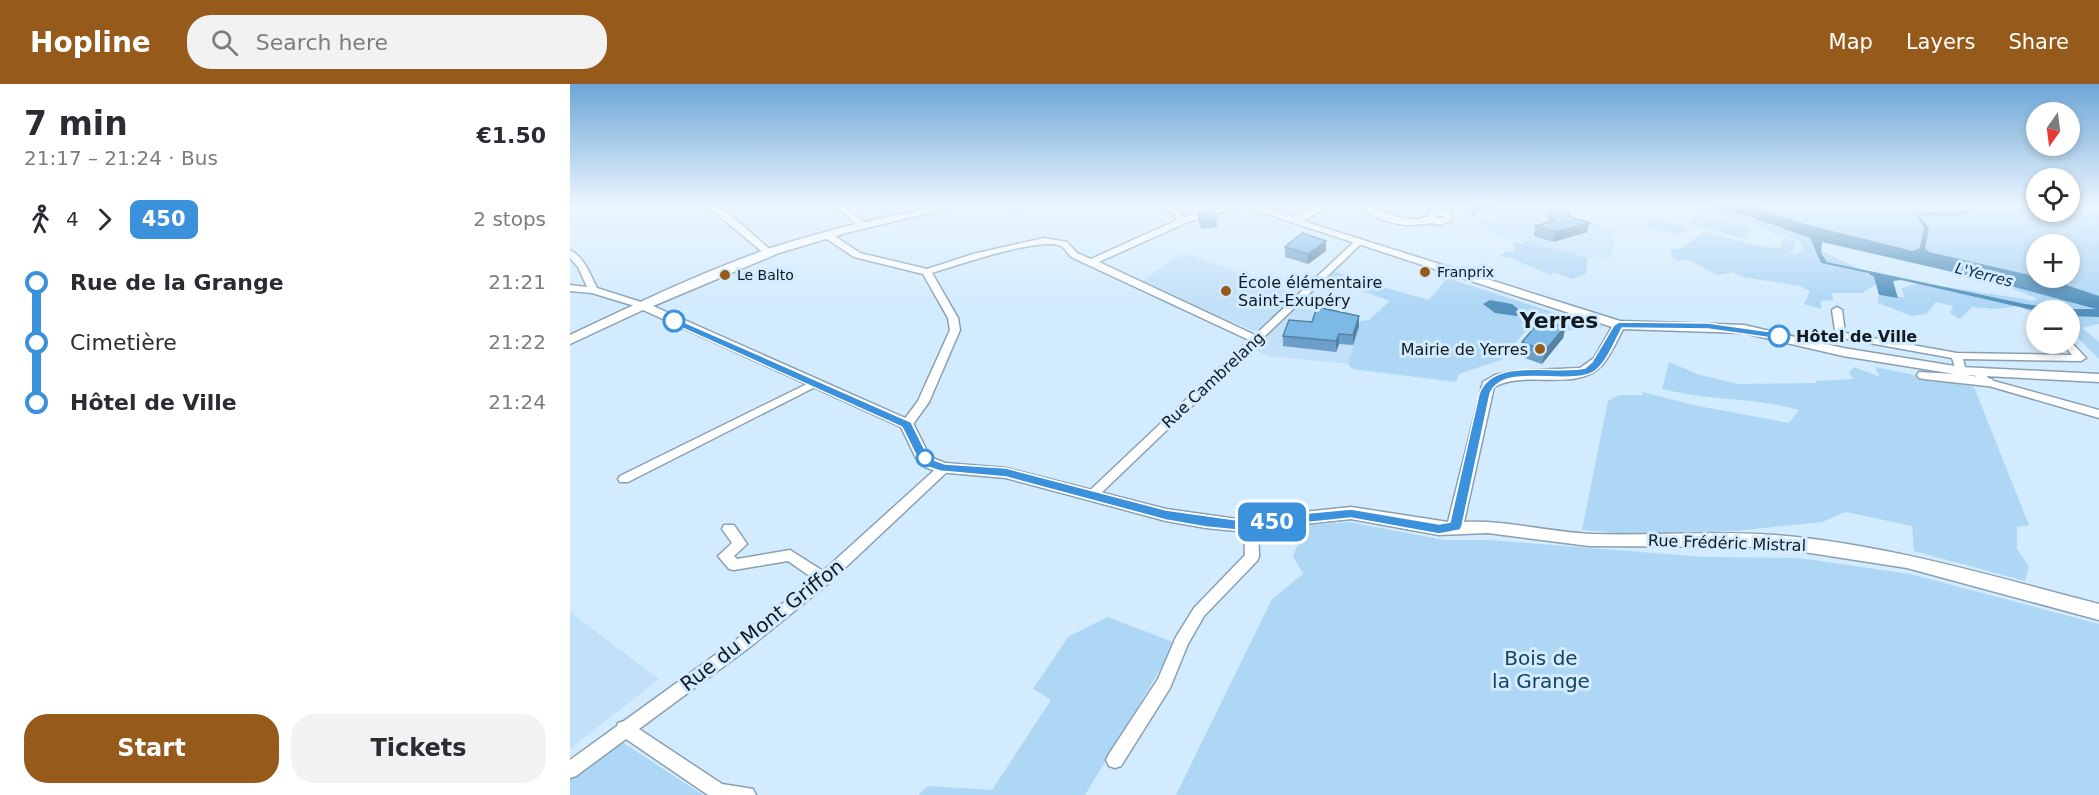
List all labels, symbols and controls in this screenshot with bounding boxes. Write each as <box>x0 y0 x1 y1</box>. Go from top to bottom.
search box <box>187 15 607 69</box>
text: Hopline <box>30 26 151 59</box>
icon: search <box>208 26 241 59</box>
text: Search here <box>256 30 388 55</box>
text: Map <box>1829 30 1873 54</box>
text: Layers <box>1906 30 1975 54</box>
text: Share <box>2008 30 2069 54</box>
north arrow <box>2026 102 2080 156</box>
map controls <box>2026 102 2080 354</box>
text: 7 min <box>24 104 128 143</box>
text: €1.50 <box>476 123 546 148</box>
text: 21:17 – 21:24 · Bus <box>24 146 218 170</box>
button: locate <box>2026 168 2080 222</box>
icon: walk <box>24 203 57 236</box>
icon: forward <box>88 203 121 236</box>
text: 4 <box>66 207 79 231</box>
text: 450 <box>142 207 186 231</box>
text: 2 stops <box>473 207 546 231</box>
button: + <box>2026 234 2080 288</box>
water label: L'Yerres <box>1953 259 2015 291</box>
place label: Franprix <box>1437 264 1494 280</box>
marker: Franprix <box>1418 265 1432 279</box>
place label: Le Balto <box>737 267 794 283</box>
marker: Le Balto <box>718 268 732 282</box>
text: Rue de la Grange <box>70 270 284 295</box>
text: 21:21 <box>488 270 546 294</box>
place label: École élémentaire Saint-Exupéry <box>1238 273 1382 310</box>
marker: École élémentaire Saint-Exupéry <box>1219 284 1233 298</box>
button: − <box>2026 300 2080 354</box>
district label: Yerres <box>1519 308 1598 333</box>
unlabelled marker <box>663 310 685 332</box>
marker: Hôtel de Ville <box>1768 325 1790 347</box>
place label: Hôtel de Ville <box>1796 327 1917 346</box>
street label: Rue Cambrelang <box>1158 328 1268 432</box>
text: Cimetière <box>70 330 177 355</box>
text: 21:22 <box>488 330 546 354</box>
place label: Mairie de Yerres <box>1401 340 1528 359</box>
marker: Mairie de Yerres <box>1533 342 1547 356</box>
text: Hôtel de Ville <box>70 390 237 415</box>
text: 21:24 <box>488 390 546 414</box>
unlabelled marker <box>916 449 934 467</box>
line badge: 450 <box>1238 502 1306 542</box>
text: 450 <box>1250 510 1294 534</box>
street label: Rue Frédéric Mistral <box>1648 531 1806 555</box>
street label: Rue du Mont Griffon <box>676 554 848 696</box>
park label: Bois de la Grange <box>1492 646 1590 693</box>
button: Start <box>24 714 279 783</box>
button: Tickets <box>291 714 546 783</box>

